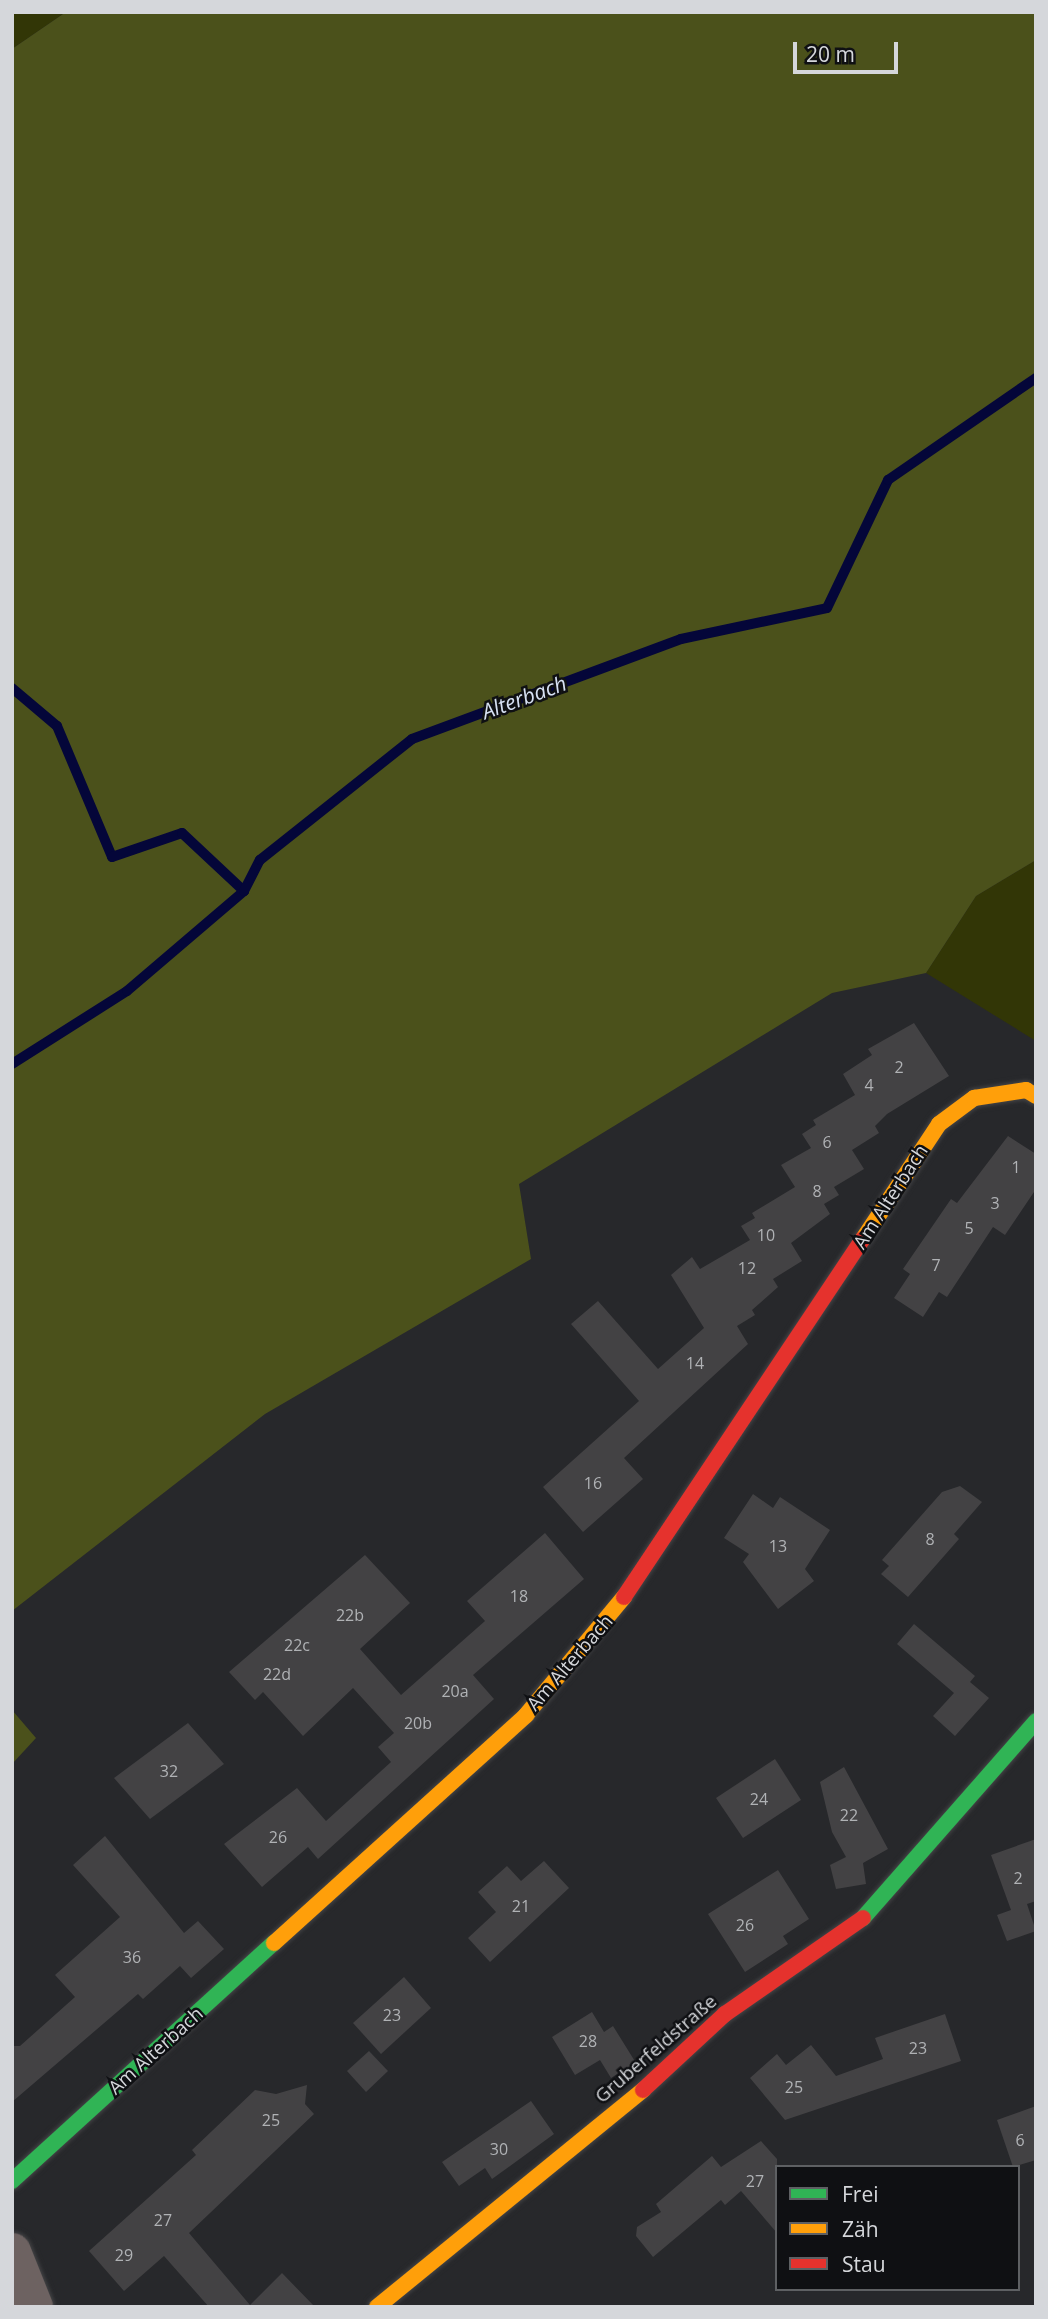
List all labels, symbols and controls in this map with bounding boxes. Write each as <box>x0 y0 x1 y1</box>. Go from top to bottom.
scale bar <box>796 28 901 72</box>
text: 20 m <box>806 40 855 68</box>
water label: Alterbach <box>478 670 570 724</box>
house number: 2 <box>894 1057 904 1077</box>
house number: 4 <box>864 1075 874 1095</box>
house number: 6 <box>822 1132 832 1152</box>
street label: Am Alterbach <box>849 1141 933 1253</box>
house number: 1 <box>1011 1157 1021 1177</box>
house number: 8 <box>812 1181 822 1201</box>
house number: 3 <box>990 1193 1000 1213</box>
house number: 5 <box>964 1218 974 1238</box>
house number: 10 <box>757 1225 775 1245</box>
house number: 7 <box>931 1255 941 1275</box>
house number: 12 <box>738 1258 756 1278</box>
house number: 14 <box>686 1353 704 1373</box>
house number: 16 <box>584 1473 602 1493</box>
house number: 8 <box>925 1529 935 1549</box>
house number: 13 <box>769 1536 787 1556</box>
house number: 18 <box>510 1586 528 1606</box>
house number: 22b <box>336 1605 364 1625</box>
street label: Am Alterbach <box>522 1610 618 1716</box>
house number: 22c <box>284 1635 310 1655</box>
house number: 22d <box>263 1664 291 1684</box>
house number: 20a <box>441 1681 469 1701</box>
house number: 20b <box>404 1713 432 1733</box>
house number: 32 <box>160 1761 178 1781</box>
house number: 24 <box>750 1789 768 1809</box>
house number: 22 <box>840 1805 858 1825</box>
house number: 26 <box>269 1827 287 1847</box>
house number: 2 <box>1013 1868 1023 1888</box>
house number: 21 <box>512 1896 530 1916</box>
house number: 26 <box>736 1915 754 1935</box>
house number: 36 <box>123 1947 141 1967</box>
street label: Gruberfeldstraße <box>591 1990 721 2108</box>
street label: Am Alterbach <box>104 2003 208 2099</box>
house number: 23 <box>383 2005 401 2025</box>
house number: 28 <box>579 2031 597 2051</box>
house number: 23 <box>909 2038 927 2058</box>
house number: 25 <box>785 2077 803 2097</box>
house number: 25 <box>262 2110 280 2130</box>
house number: 6 <box>1015 2130 1025 2150</box>
house number: 30 <box>490 2139 508 2159</box>
legend <box>775 2165 1020 2291</box>
house number: 27 <box>746 2171 764 2191</box>
text: Frei <box>842 2180 879 2208</box>
house number: 27 <box>154 2210 172 2230</box>
text: Zäh <box>842 2215 879 2243</box>
house number: 29 <box>115 2245 133 2265</box>
text: Stau <box>842 2250 886 2278</box>

